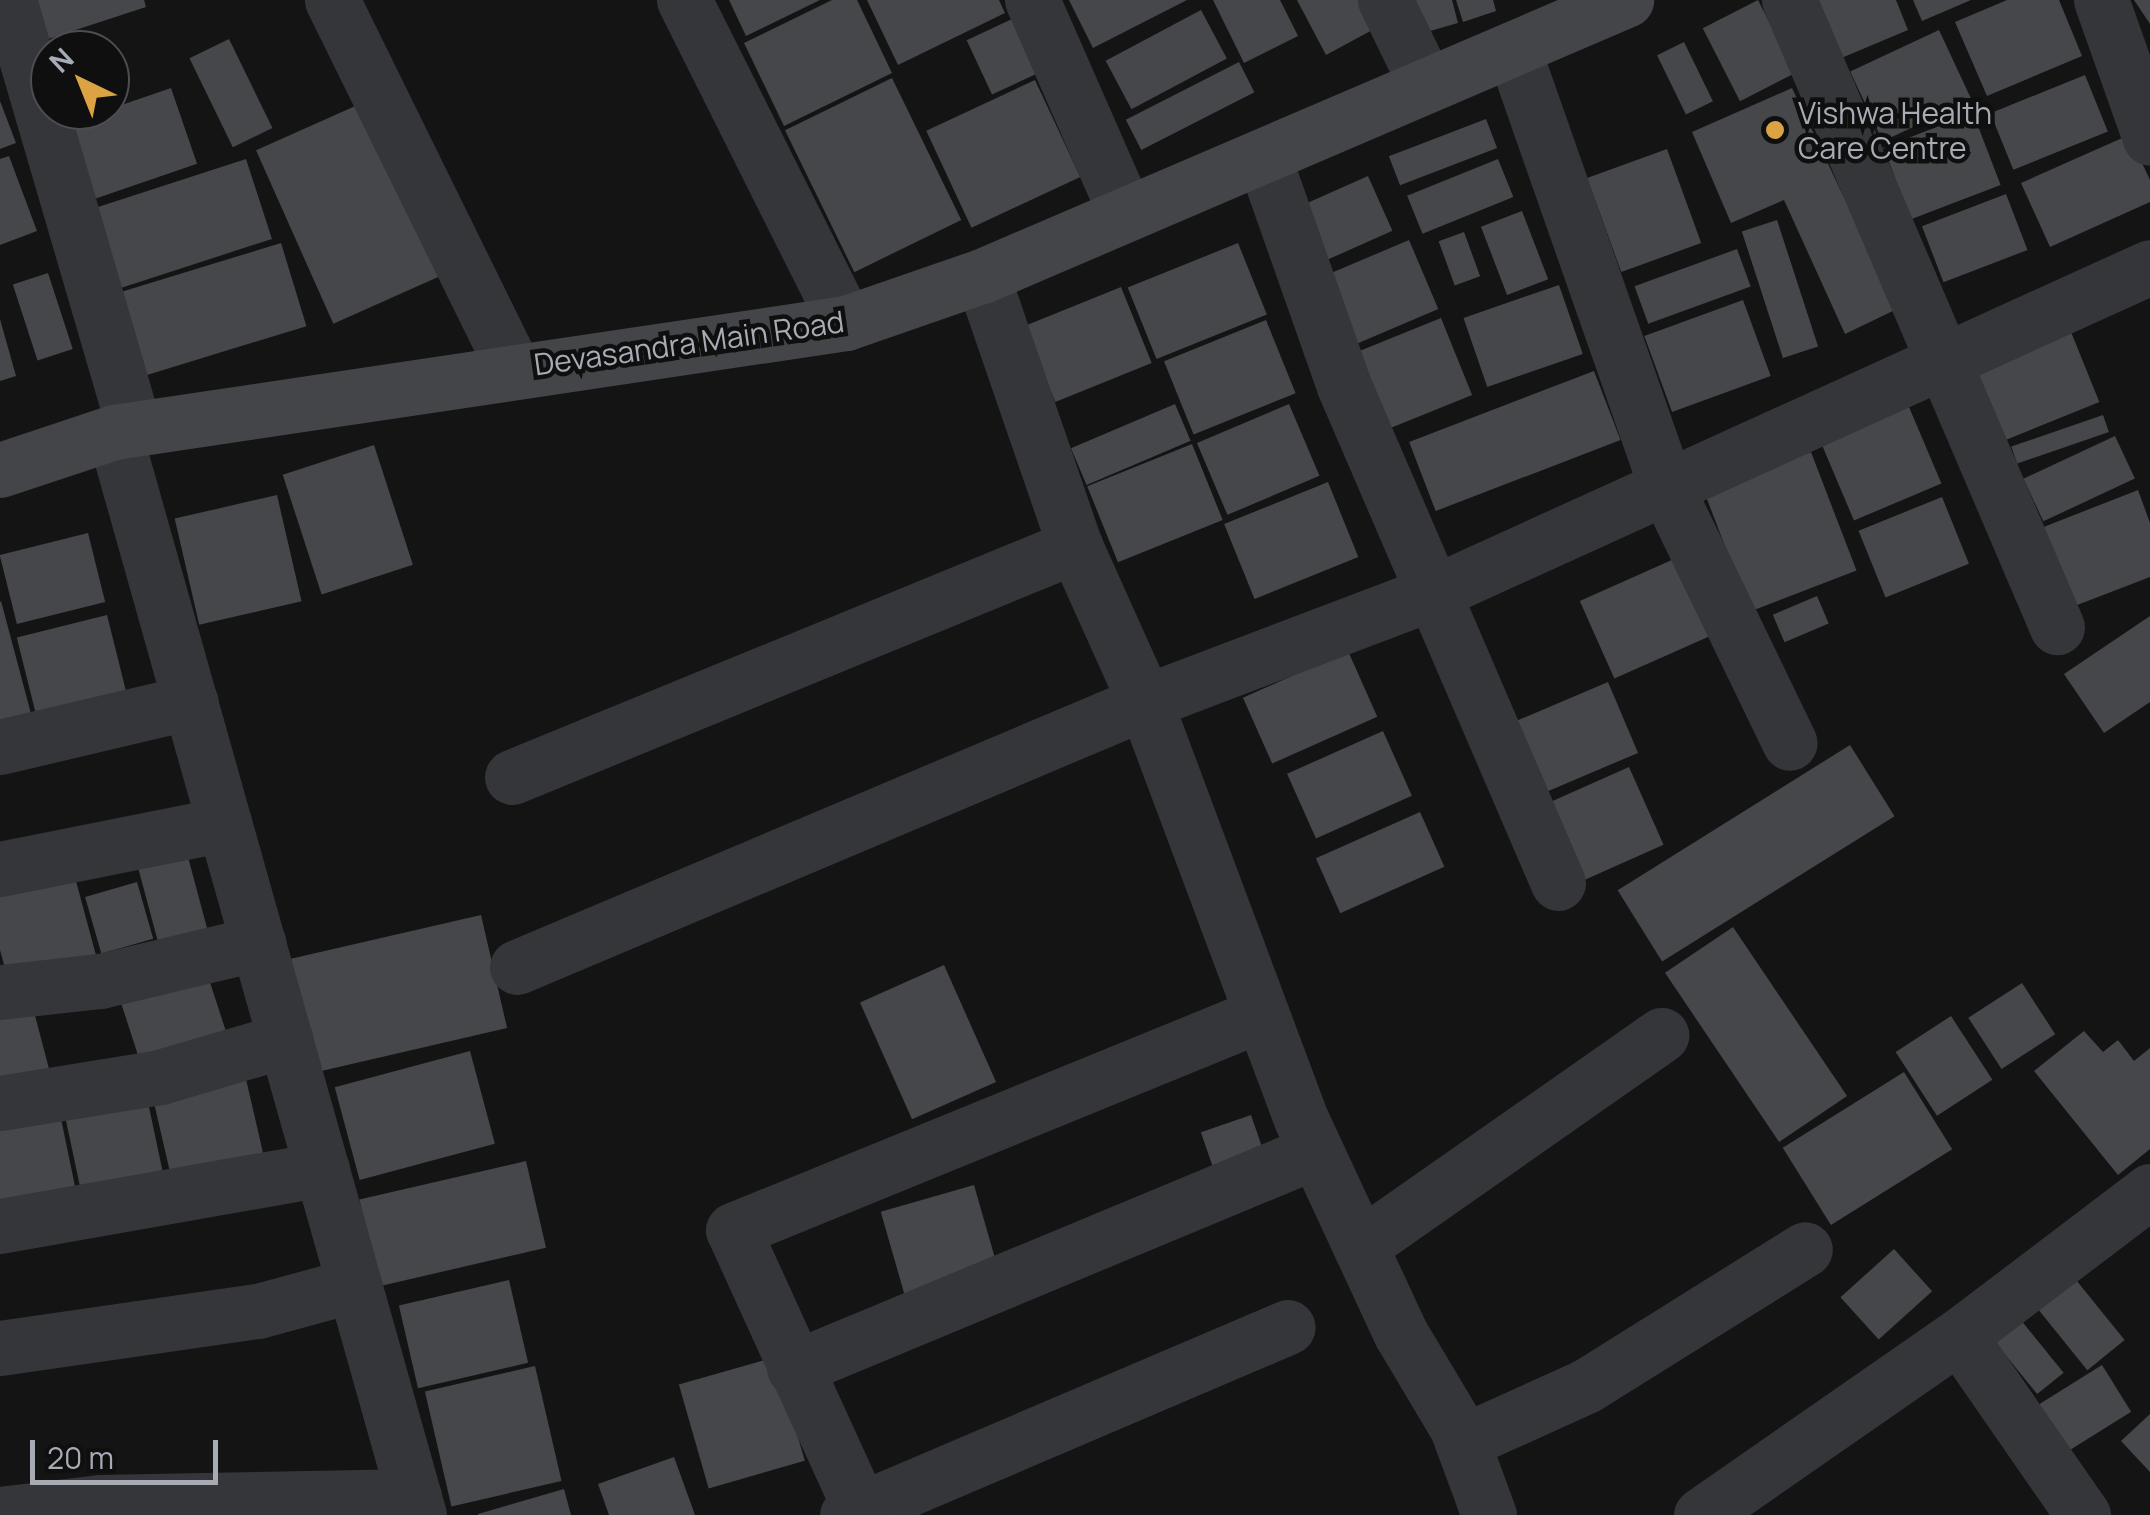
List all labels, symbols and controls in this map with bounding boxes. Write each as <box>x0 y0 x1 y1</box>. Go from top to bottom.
north arrow <box>30 30 130 130</box>
text: N <box>41 39 81 80</box>
place label: Vishwa Health Care Centre <box>1798 95 1992 166</box>
marker: Vishwa Health Care Centre <box>1762 117 1788 143</box>
street label: Devasandra Main Road <box>532 303 846 383</box>
scale bar <box>35 1420 222 1482</box>
text: 20 m <box>47 1437 114 1478</box>

